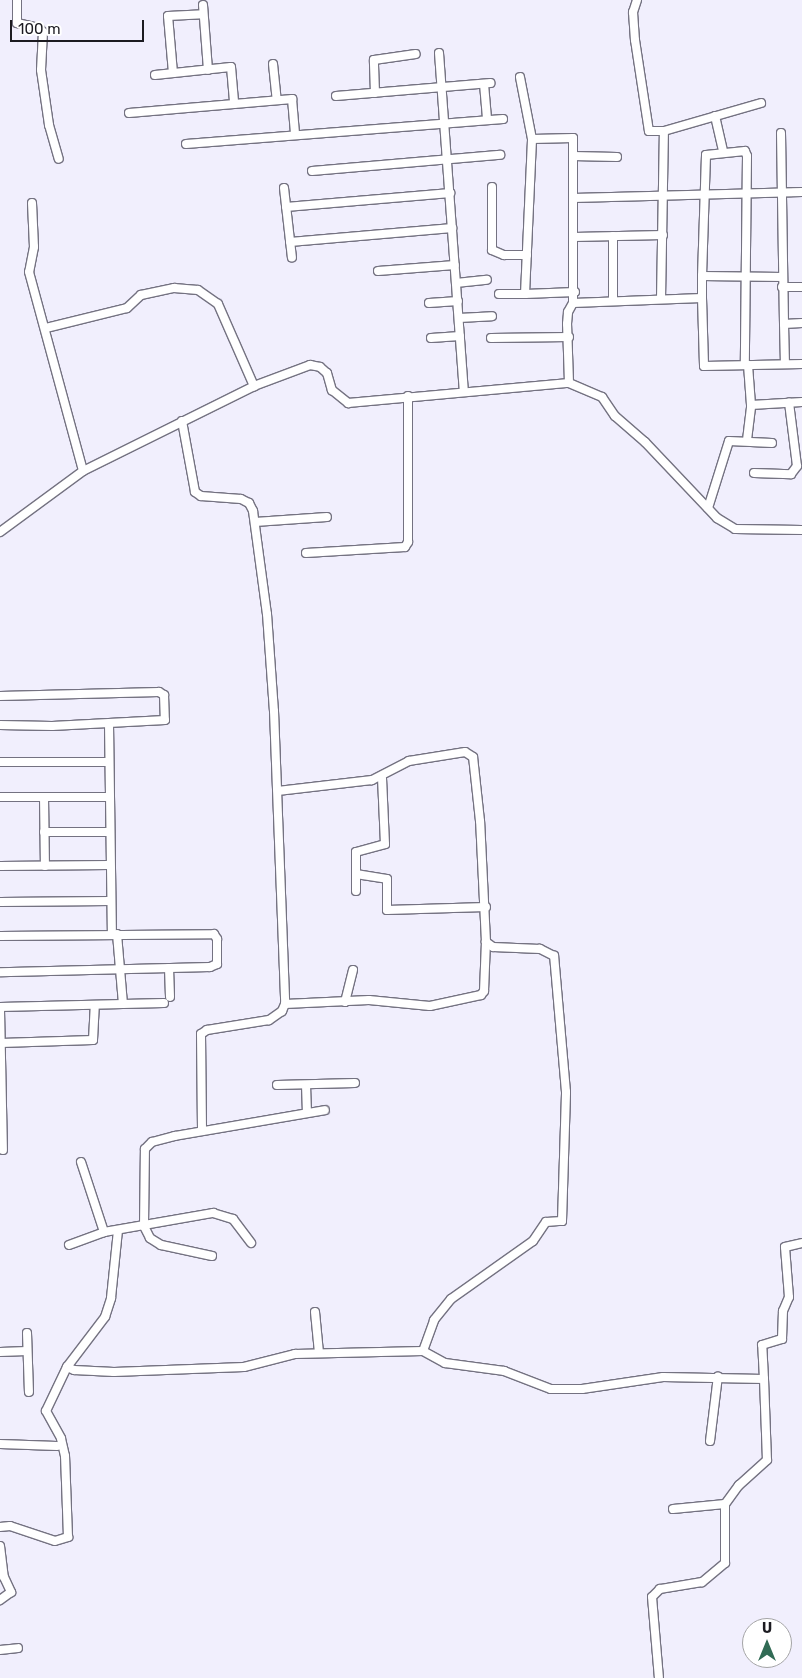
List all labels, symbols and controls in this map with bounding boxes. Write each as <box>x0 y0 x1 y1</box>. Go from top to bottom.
scale bar <box>12 10 146 42</box>
text: 100 m <box>18 20 60 38</box>
north arrow <box>742 1618 792 1668</box>
text: U <box>762 1620 772 1637</box>

